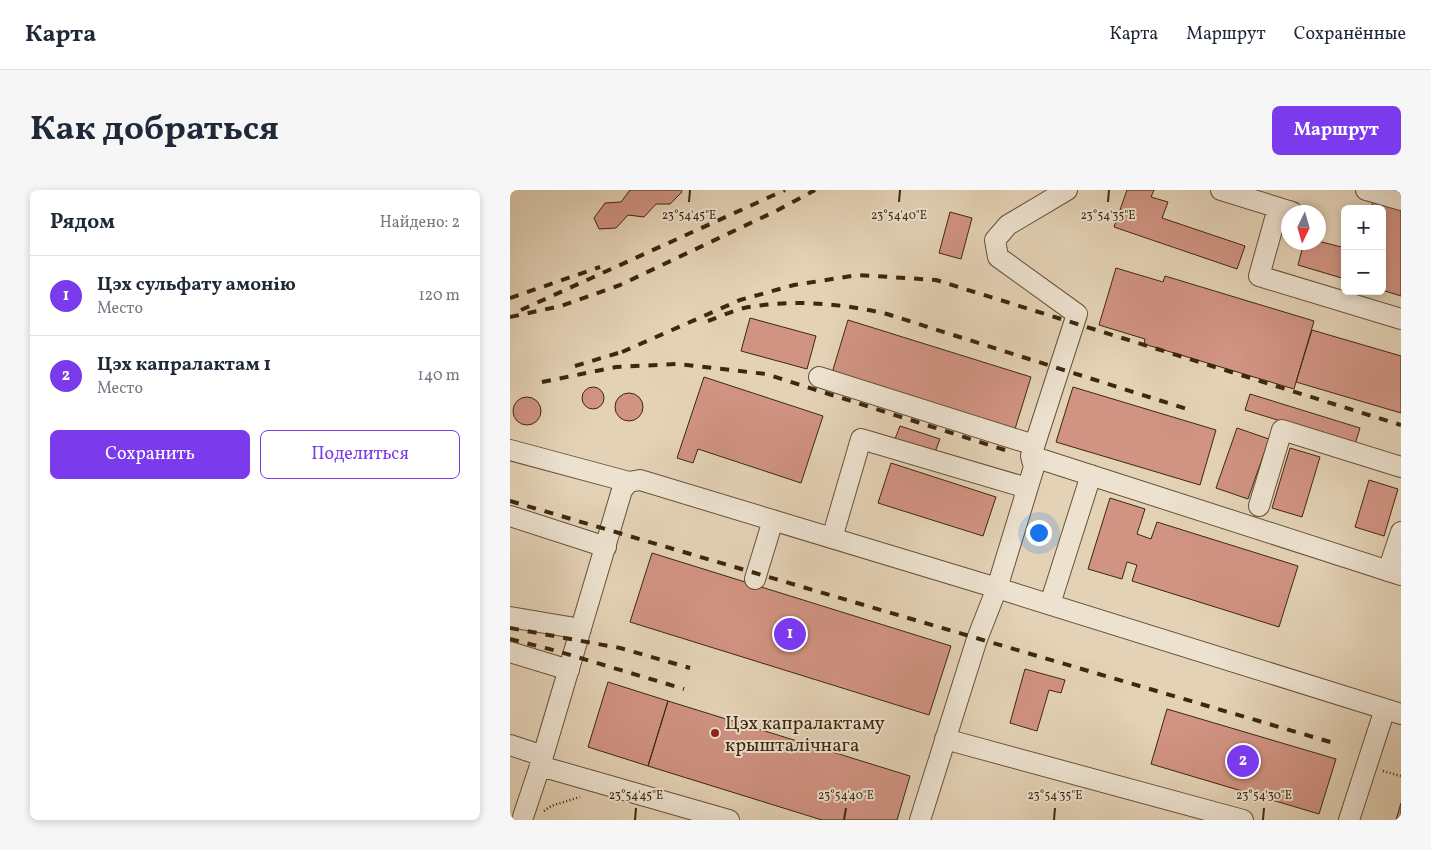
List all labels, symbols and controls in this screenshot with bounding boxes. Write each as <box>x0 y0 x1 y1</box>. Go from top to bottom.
text: Карта <box>25 18 96 52</box>
text: Карта <box>1109 22 1158 47</box>
text: Маршрут <box>1186 22 1266 47</box>
text: Сохранённые <box>1294 22 1406 47</box>
text: Как добраться <box>30 106 279 154</box>
button: Маршрут <box>1272 106 1401 155</box>
north arrow <box>1281 205 1326 250</box>
map controls <box>1341 205 1386 295</box>
button: + <box>1341 205 1386 250</box>
text: Рядом <box>50 208 115 237</box>
text: 23°54'45"E <box>662 208 716 224</box>
text: 23°54'40"E <box>871 208 927 224</box>
text: 23°54'35"E <box>1081 208 1135 224</box>
text: Найдено: 2 <box>380 212 460 234</box>
button: − <box>1341 250 1386 295</box>
text: Цэх сульфату амонію <box>97 272 296 298</box>
text: 1 <box>63 285 69 307</box>
text: 120 m <box>418 285 460 307</box>
text: Место <box>97 298 143 320</box>
text: Цэх капралактам 1 <box>97 352 271 378</box>
text: 2 <box>62 365 70 387</box>
text: 140 m <box>418 365 460 387</box>
text: Место <box>97 378 143 400</box>
button: Сохранить <box>50 430 250 479</box>
button: Поделиться <box>260 430 460 479</box>
your location <box>1026 520 1052 546</box>
pin: 1 <box>774 615 806 653</box>
place label: Цэх капралактаму крышталічнага <box>725 711 885 759</box>
marker: Цэх капралактаму крышталічнага <box>709 727 721 739</box>
pin: 2 <box>1227 742 1259 780</box>
text: 23°54'45"E <box>609 788 663 804</box>
text: 23°54'40"E <box>818 788 874 804</box>
text: 23°54'35"E <box>1028 788 1082 804</box>
text: 23°54'30"E <box>1236 788 1292 804</box>

